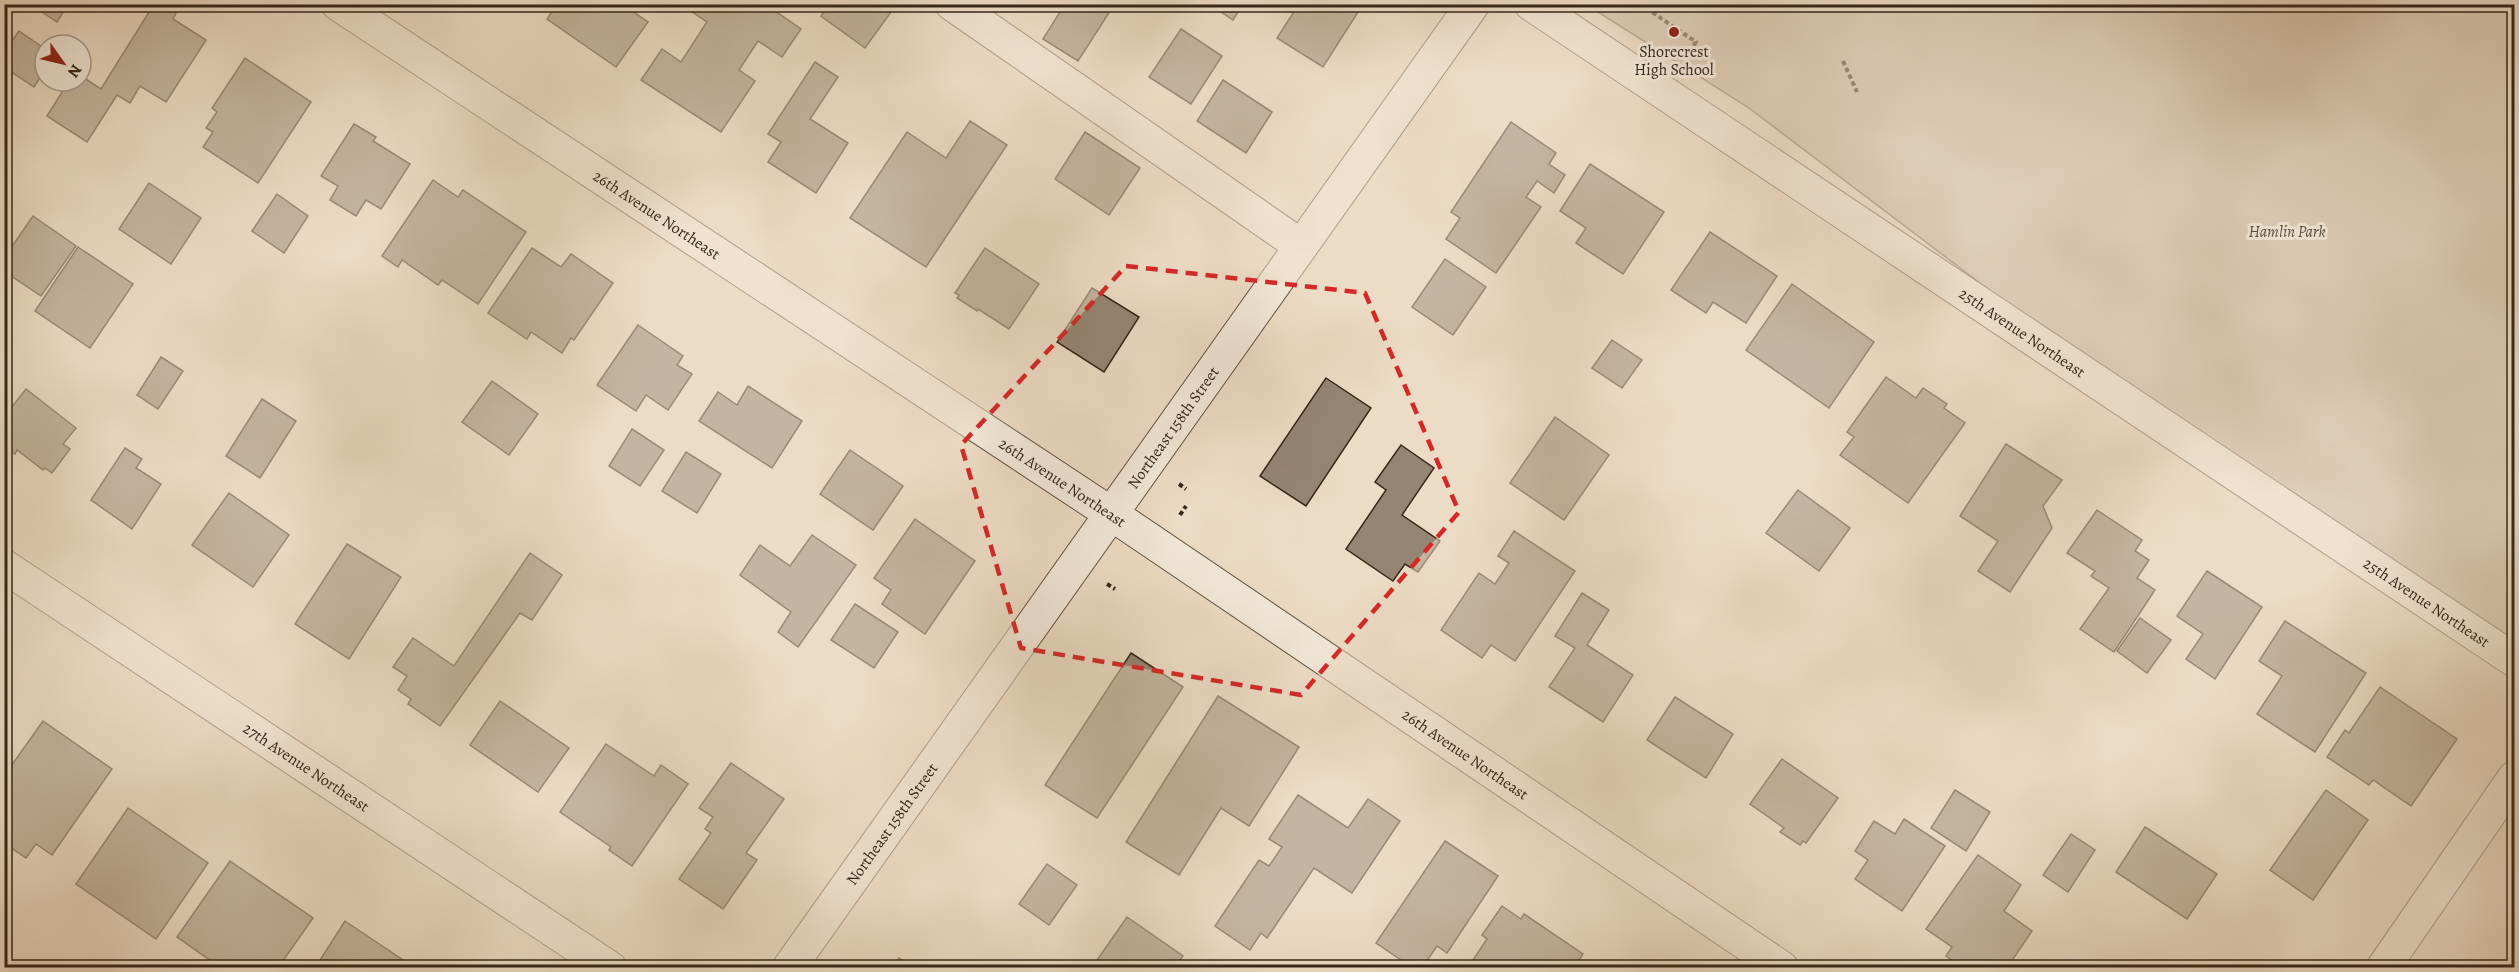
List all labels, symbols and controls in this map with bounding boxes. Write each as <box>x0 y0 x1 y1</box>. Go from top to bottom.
marker: Shorecrest High School <box>1667 25 1681 39</box>
north arrow <box>33 33 93 93</box>
place label: Shorecrest High School <box>1634 41 1714 81</box>
text: N <box>62 60 87 82</box>
street label: 26th Avenue Northeast <box>588 165 724 265</box>
park label: Hamlin Park <box>2248 221 2326 243</box>
street label: 25th Avenue Northeast <box>1954 283 2090 383</box>
street label: Northeast 158th Street <box>1123 362 1224 493</box>
street label: 26th Avenue Northeast <box>994 433 1130 533</box>
street label: 25th Avenue Northeast <box>2359 552 2494 653</box>
street label: 26th Avenue Northeast <box>1397 704 1533 805</box>
street label: 27th Avenue Northeast <box>238 718 374 817</box>
street label: Northeast 158th Street <box>841 759 943 890</box>

